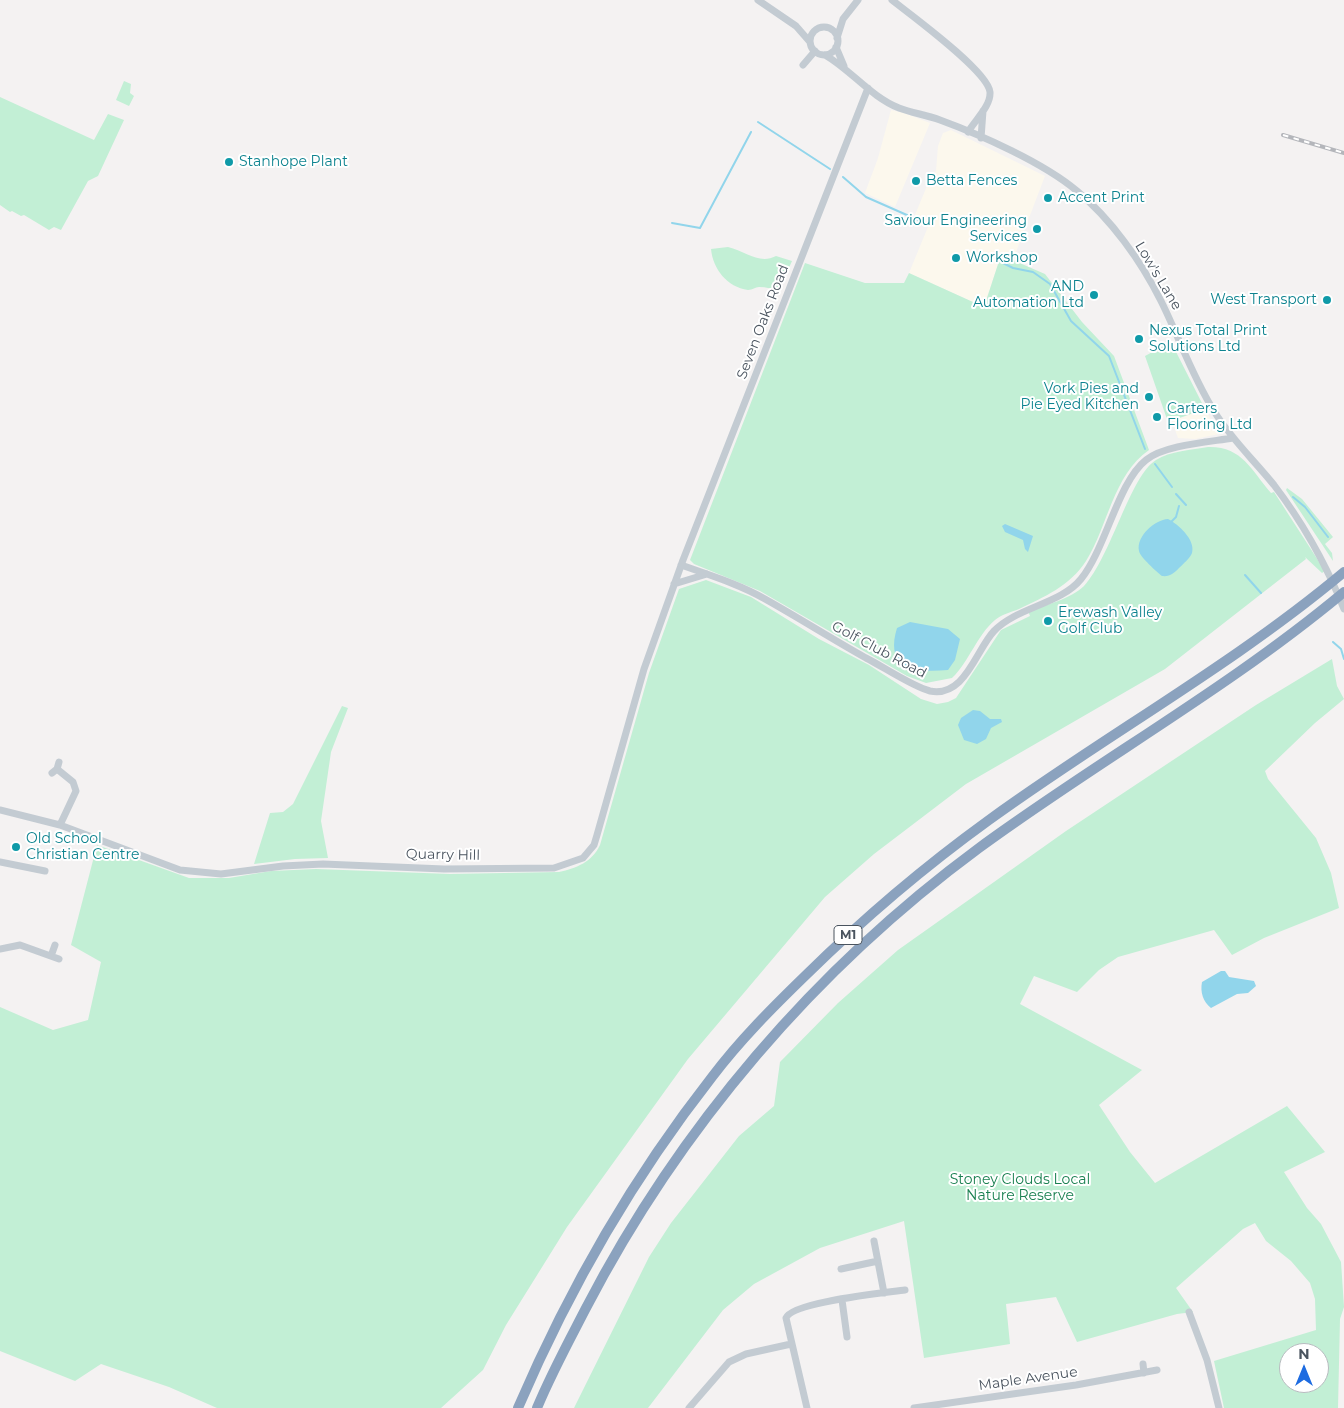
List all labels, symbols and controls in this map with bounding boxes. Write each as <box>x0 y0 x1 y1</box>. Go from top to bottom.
place label: Stanhope Plant <box>239 154 348 170</box>
marker: Stanhope Plant <box>223 156 235 168</box>
place label: Betta Fences <box>926 173 1017 189</box>
marker: Betta Fences <box>910 175 922 187</box>
place label: Accent Print <box>1058 190 1145 206</box>
marker: Accent Print <box>1042 192 1054 204</box>
place label: Saviour Engineering Services <box>885 213 1027 246</box>
marker: Saviour Engineering Services <box>1031 223 1043 235</box>
street label: Low's Lane <box>1131 239 1185 313</box>
place label: Workshop <box>966 250 1038 266</box>
marker: Workshop <box>950 252 962 264</box>
street label: Seven Oaks Road <box>733 262 793 382</box>
place label: AND Automation Ltd <box>973 279 1084 312</box>
marker: AND Automation Ltd <box>1088 289 1100 301</box>
place label: West Transport <box>1210 292 1317 308</box>
marker: West Transport <box>1321 294 1333 306</box>
place label: Nexus Total Print Solutions Ltd <box>1149 323 1267 356</box>
marker: Nexus Total Print Solutions Ltd <box>1133 333 1145 345</box>
place label: Vork Pies and Pie Eyed Kitchen <box>1021 381 1139 414</box>
marker: Vork Pies and Pie Eyed Kitchen <box>1143 391 1155 403</box>
place label: Carters Flooring Ltd <box>1167 401 1252 434</box>
marker: Carters Flooring Ltd <box>1151 411 1163 423</box>
place label: Erewash Valley Golf Club <box>1058 605 1162 638</box>
marker: Erewash Valley Golf Club <box>1042 615 1054 627</box>
street label: Golf Club Road <box>829 618 929 682</box>
place label: Old School Christian Centre <box>26 831 139 864</box>
marker: Old School Christian Centre <box>10 841 22 853</box>
street label: Quarry Hill <box>406 846 480 864</box>
road number: M1 <box>834 926 862 944</box>
park label: Stoney Clouds Local Nature Reserve <box>950 1172 1090 1204</box>
north arrow <box>1279 1343 1329 1393</box>
text: N <box>1298 1345 1310 1363</box>
street label: Maple Avenue <box>977 1364 1079 1394</box>

